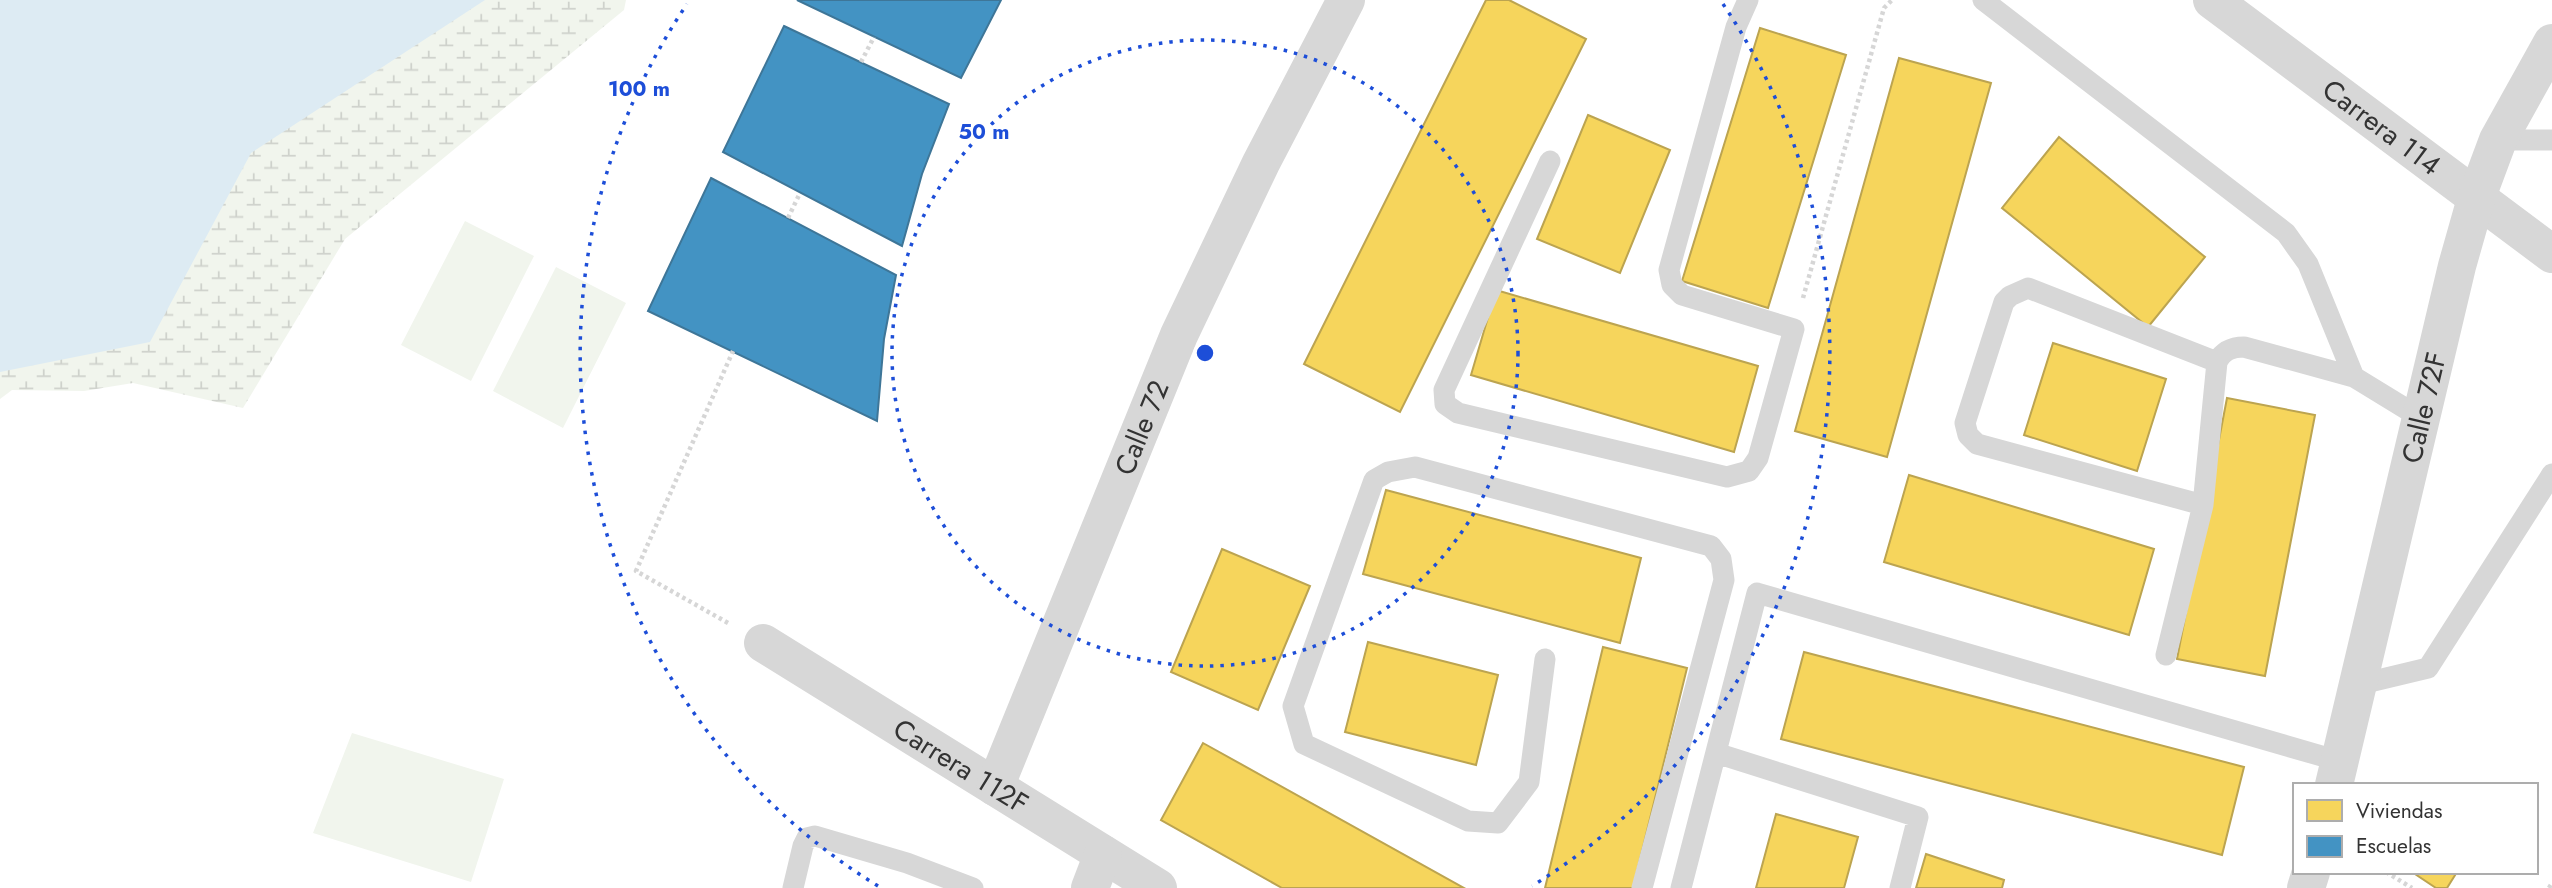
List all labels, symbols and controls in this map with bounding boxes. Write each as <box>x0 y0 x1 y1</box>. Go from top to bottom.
street label: Carrera 114 <box>2314 69 2450 185</box>
text: 100 m <box>608 74 670 104</box>
text: 50 m <box>959 117 1009 147</box>
centre of rings <box>1193 341 1217 365</box>
street label: Calle 72F <box>2390 348 2456 467</box>
street label: Calle 72 <box>1104 374 1179 481</box>
street label: Carrera 112F <box>885 708 1037 823</box>
legend <box>2293 783 2538 874</box>
text: Viviendas <box>2356 796 2442 826</box>
text: Escuelas <box>2356 831 2431 861</box>

